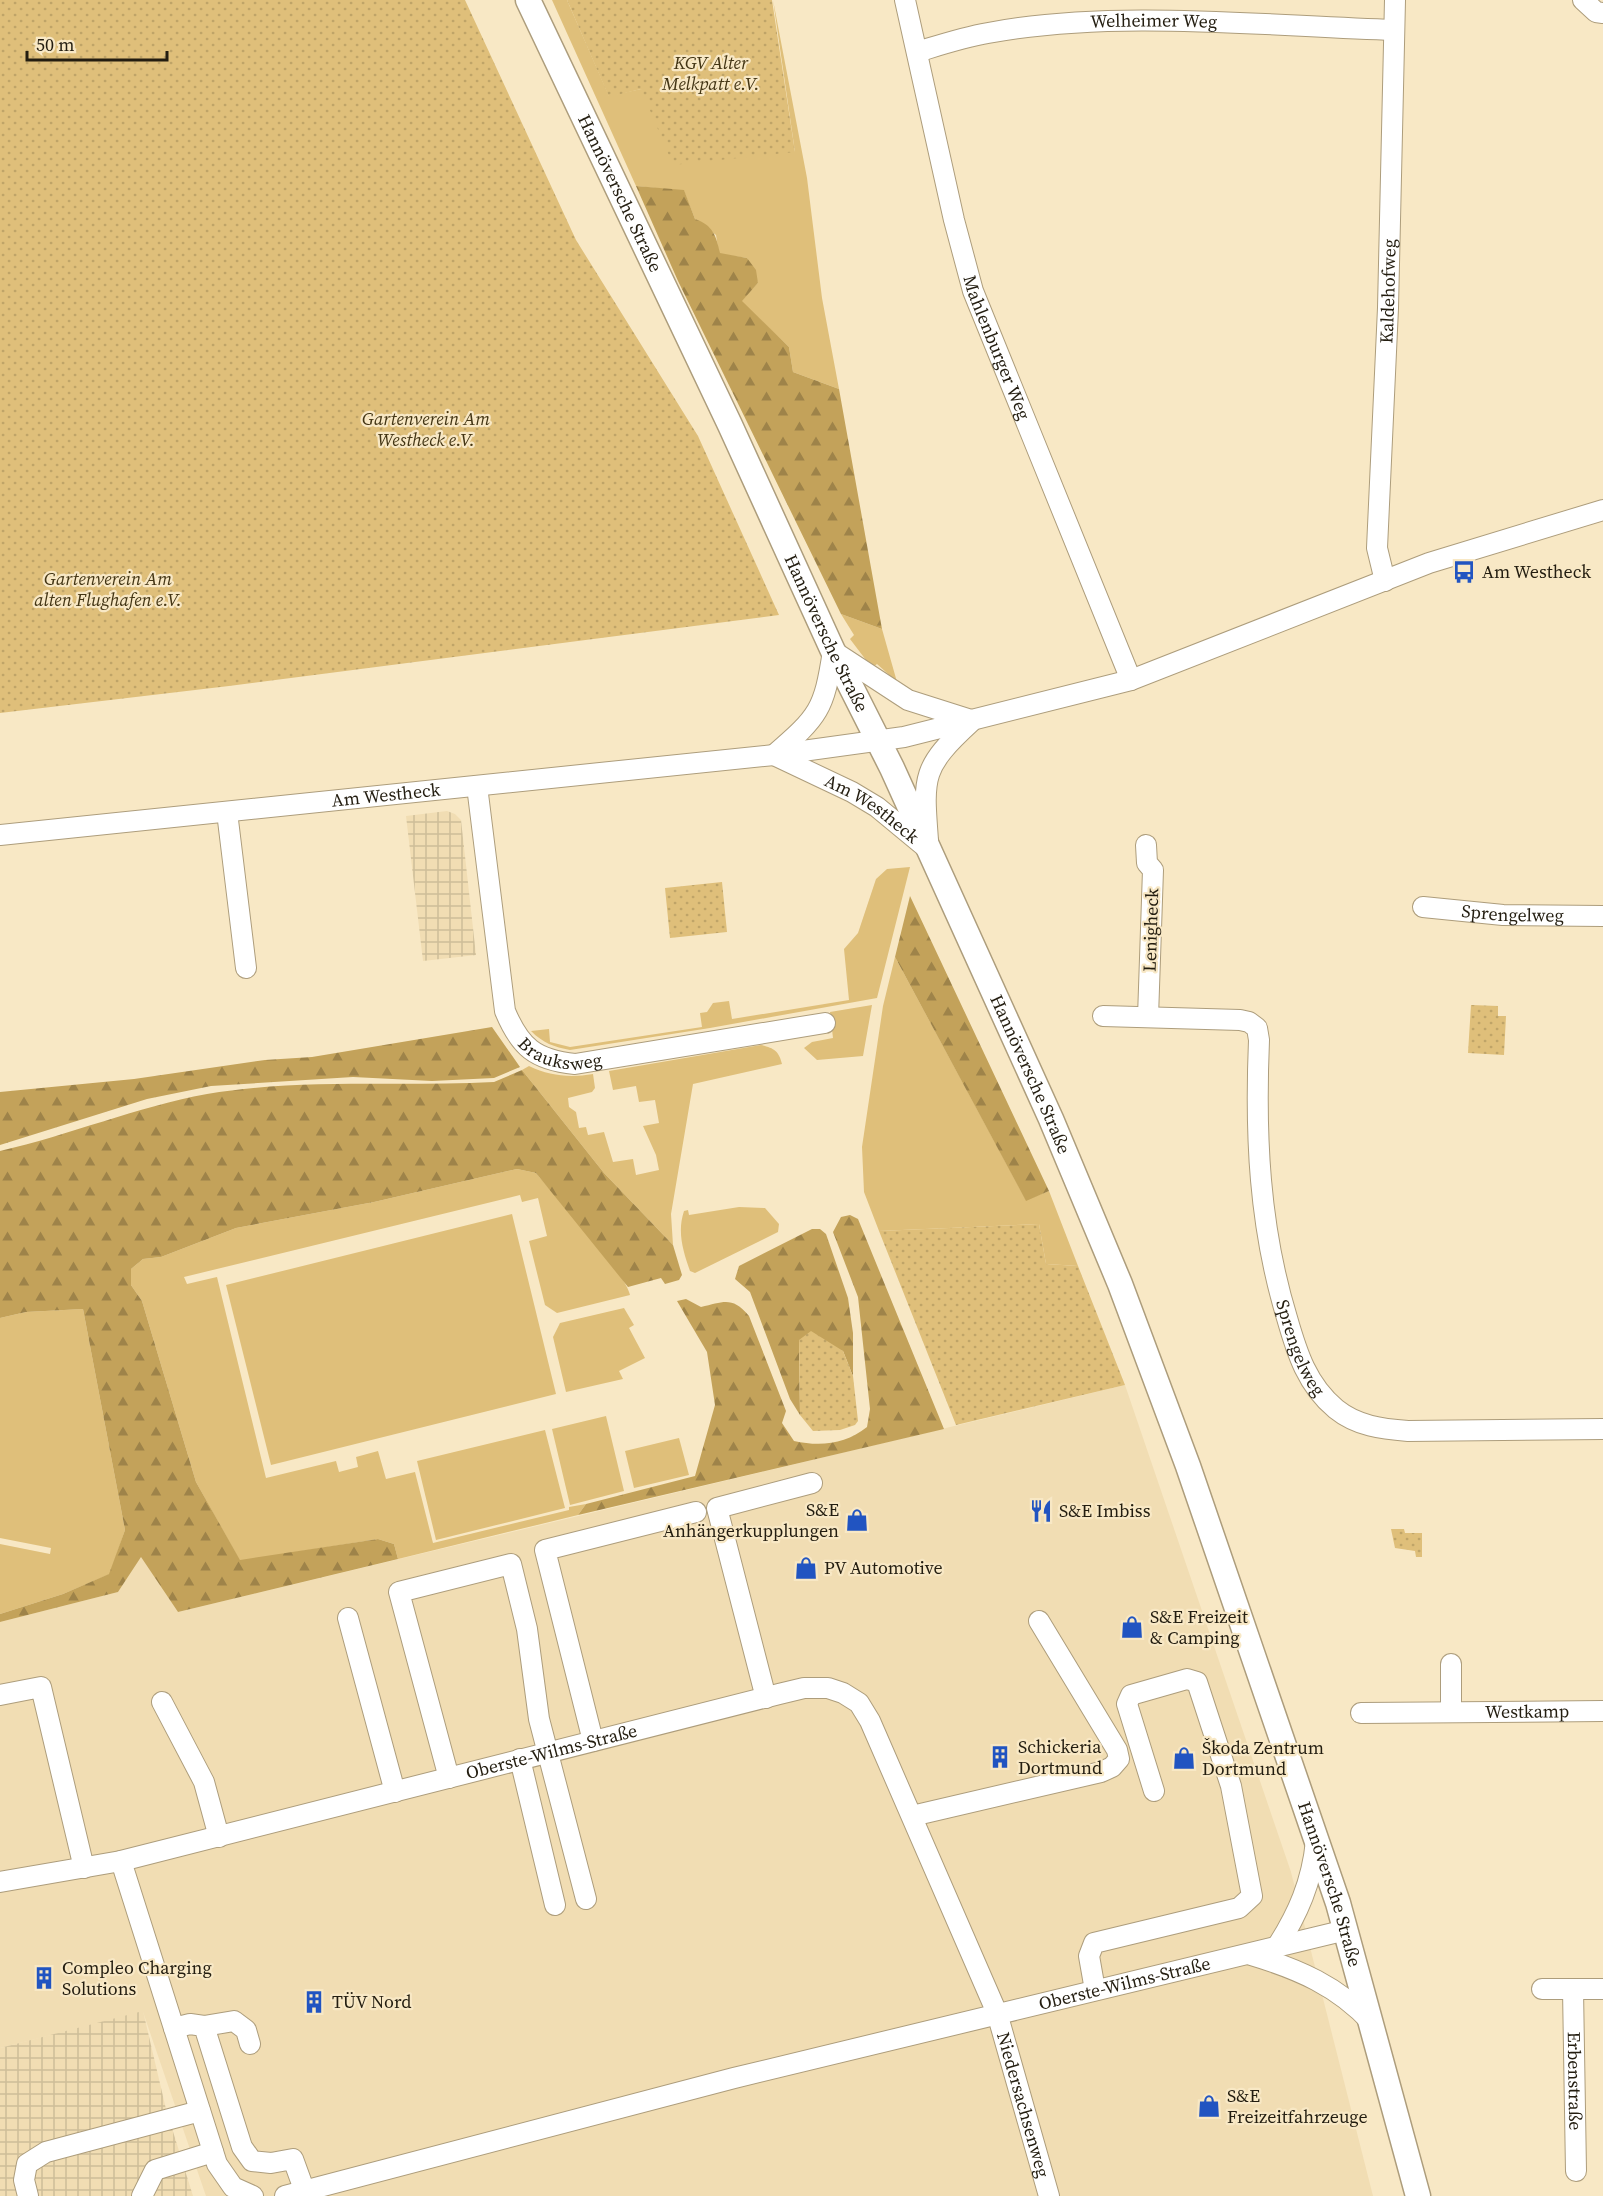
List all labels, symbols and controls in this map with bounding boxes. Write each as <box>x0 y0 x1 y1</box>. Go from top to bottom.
street label: Welheimer Weg <box>1090 7 1218 34</box>
scale bar <box>27 24 166 62</box>
text: 50 m <box>36 32 74 57</box>
park label: KGV Alter Melkpatt e.V. <box>661 50 760 96</box>
street label: Hannöversche Straße <box>572 110 669 276</box>
street label: Kaldehofweg <box>1373 239 1402 344</box>
street label: Mahlenburger Weg <box>957 272 1037 423</box>
park label: Gartenverein Am Westheck e.V. <box>362 406 490 452</box>
street label: Hannöversche Straße <box>779 550 875 716</box>
bus stop icon: Am Westheck <box>1451 559 1477 585</box>
place label: Am Westheck <box>1482 559 1591 584</box>
park label: Gartenverein Am alten Flughafen e.V. <box>34 566 182 612</box>
street label: Am Westheck <box>821 768 925 849</box>
street label: Am Westheck <box>330 777 442 813</box>
street label: Lenigheck <box>1137 888 1164 972</box>
street label: Sprengelweg <box>1460 898 1564 928</box>
street label: Hannöversche Straße <box>984 990 1077 1157</box>
street label: Brauksweg <box>512 1031 604 1077</box>
street label: Sprengelweg <box>1270 1297 1331 1401</box>
place label: S&E Anhängerkupplungen <box>663 1497 839 1543</box>
restaurant icon: S&E Imbiss <box>1028 1498 1054 1524</box>
place label: S&E Imbiss <box>1059 1498 1151 1523</box>
shop icon: S&E Anhängerkupplungen <box>844 1507 870 1533</box>
shop icon: PV Automotive <box>793 1555 819 1581</box>
place label: PV Automotive <box>824 1555 943 1580</box>
place label: S&E Freizeit & Camping <box>1150 1604 1248 1650</box>
shop icon: S&E Freizeit & Camping <box>1119 1614 1145 1640</box>
street label: Westkamp <box>1485 1698 1569 1724</box>
street label: Oberste-Wilms-Straße <box>463 1717 640 1785</box>
place label: Schickeria Dortmund <box>1018 1734 1102 1780</box>
place label: Škoda Zentrum Dortmund <box>1202 1735 1324 1781</box>
building icon: Schickeria Dortmund <box>987 1744 1013 1770</box>
shop icon: Škoda Zentrum Dortmund <box>1171 1745 1197 1771</box>
street label: Hannöversche Straße <box>1292 1798 1368 1969</box>
street label: Oberste-Wilms-Straße <box>1036 1950 1213 2016</box>
place label: Compleo Charging Solutions <box>62 1955 212 2001</box>
building icon: Compleo Charging Solutions <box>31 1965 57 1991</box>
building icon: TÜV Nord <box>301 1989 327 2015</box>
place label: TÜV Nord <box>332 1989 412 2014</box>
street label: Niedersachsenweg <box>991 2029 1056 2180</box>
street label: Erbenstraße <box>1562 2031 1588 2131</box>
place label: S&E Freizeitfahrzeuge <box>1227 2083 1368 2129</box>
shop icon: S&E Freizeitfahrzeuge <box>1196 2093 1222 2119</box>

